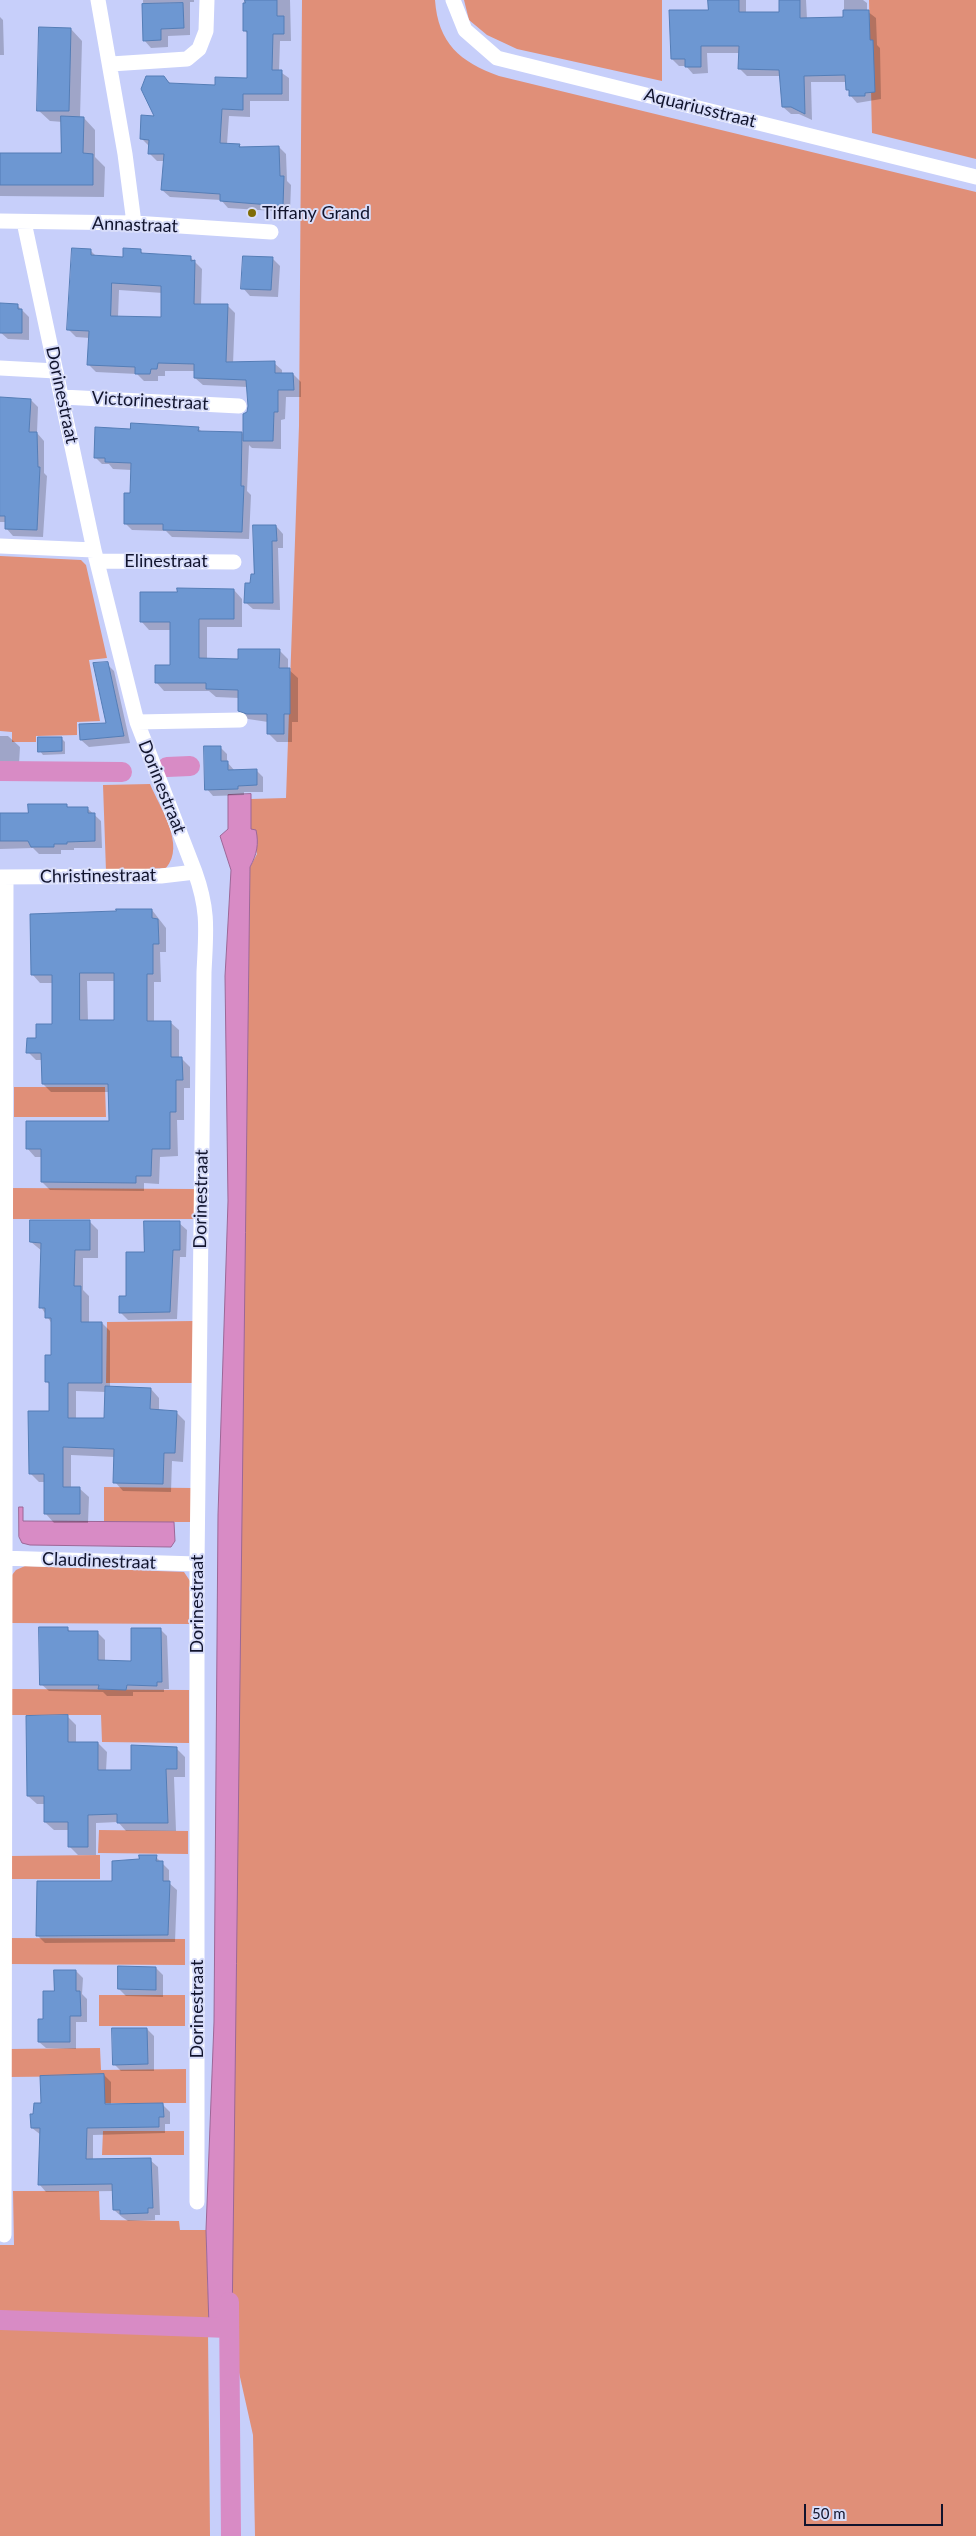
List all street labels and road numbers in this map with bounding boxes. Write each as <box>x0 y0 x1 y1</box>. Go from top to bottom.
street label: Aquariusstraat <box>642 84 758 132</box>
street label: Annastraat <box>92 213 178 237</box>
street label: Dorinestraat <box>41 344 83 446</box>
street label: Victorinestraat <box>91 387 209 415</box>
street label: Elinestraat <box>124 550 208 572</box>
street label: Dorinestraat <box>133 737 191 837</box>
street label: Christinestraat <box>40 864 156 888</box>
street label: Dorinestraat <box>189 1149 213 1249</box>
street label: Claudinestraat <box>42 1548 156 1574</box>
street label: Dorinestraat <box>186 1554 208 1654</box>
street label: Dorinestraat <box>186 1959 208 2059</box>

